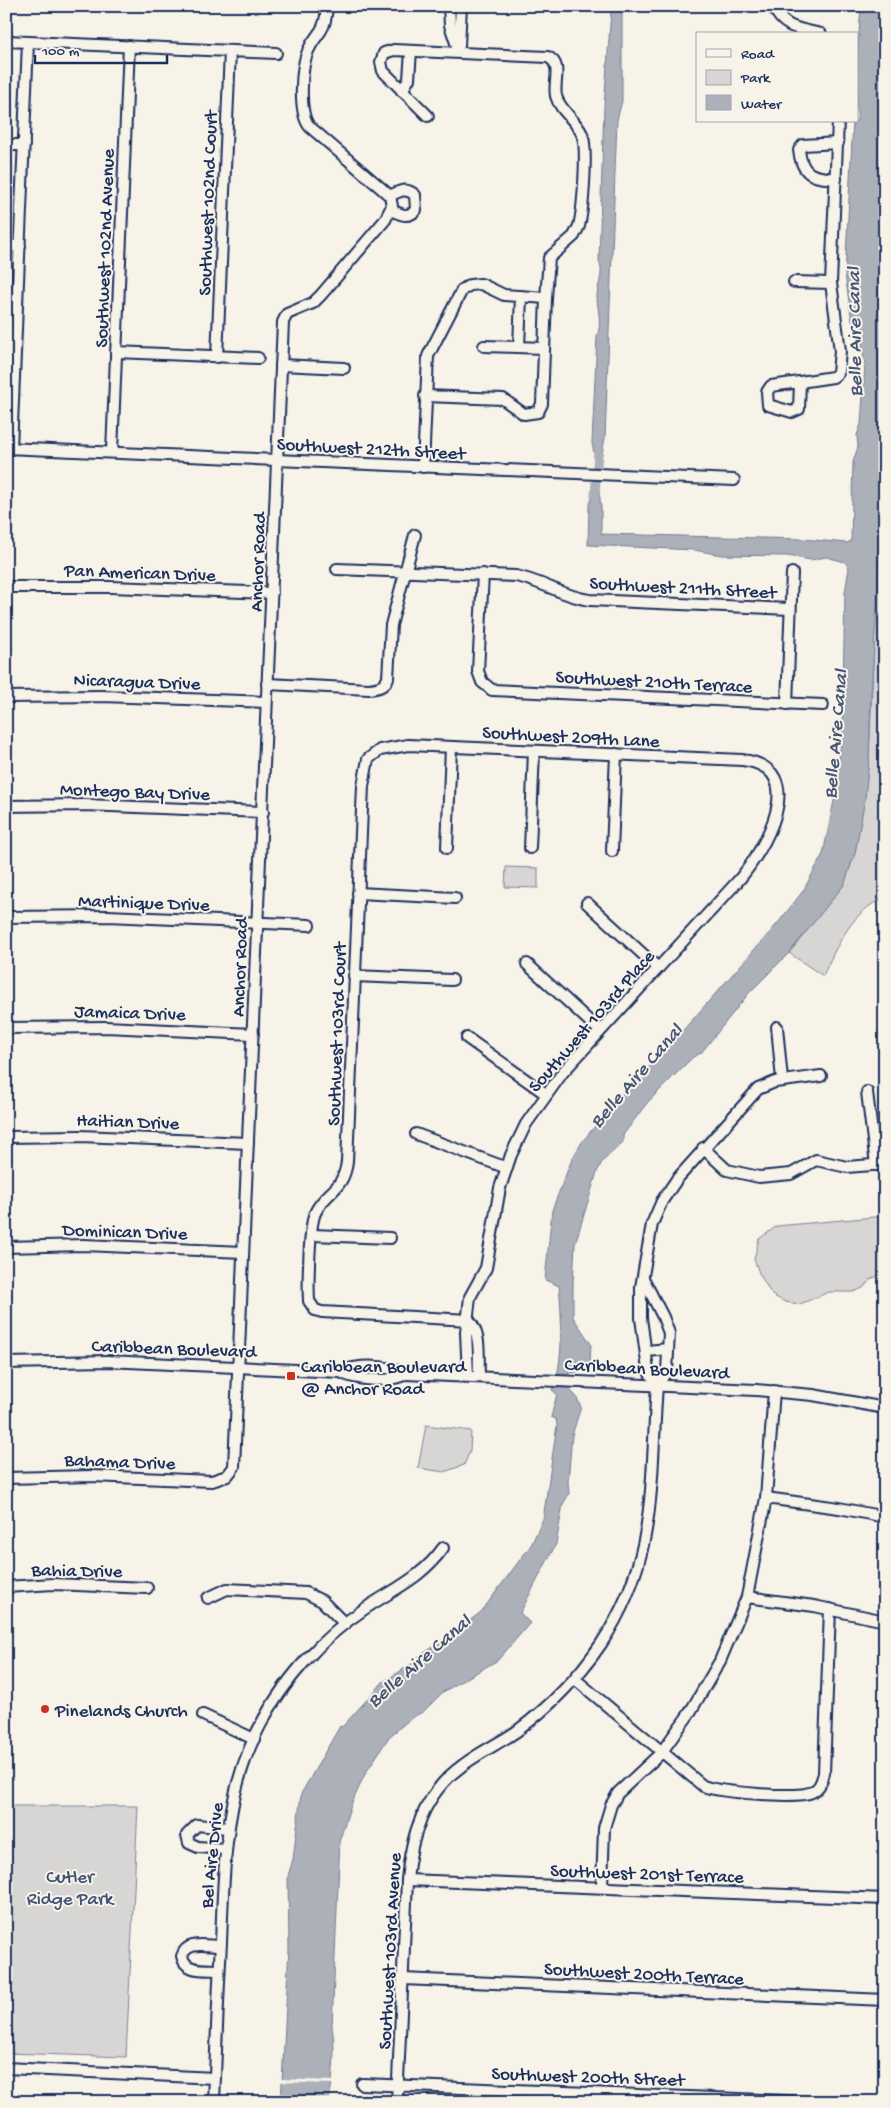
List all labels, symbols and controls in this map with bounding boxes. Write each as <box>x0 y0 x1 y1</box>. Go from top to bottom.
scale bar <box>35 32 168 64</box>
legend <box>696 32 858 122</box>
text: 100 m <box>41 43 80 61</box>
text: Road <box>741 46 775 64</box>
text: Park <box>740 70 771 88</box>
text: Water <box>741 96 783 114</box>
street label: Southwest 102nd Court <box>195 108 224 296</box>
street label: Southwest 102nd Avenue <box>92 148 121 348</box>
water label: Belle Aire Canal <box>844 265 869 397</box>
street label: Southwest 212th Street <box>276 434 468 467</box>
street label: Anchor Road <box>246 510 273 612</box>
street label: Pan American Drive <box>63 560 216 589</box>
street label: Southwest 211th Street <box>589 573 779 606</box>
street label: Southwest 210th Terrace <box>555 667 753 700</box>
water label: Belle Aire Canal <box>820 667 855 800</box>
street label: Nicaragua Drive <box>73 670 201 697</box>
street label: Southwest 209th Lane <box>481 722 660 755</box>
street label: Montego Bay Drive <box>59 779 211 808</box>
street label: Martinique Drive <box>78 891 210 918</box>
street label: Anchor Road <box>228 915 255 1017</box>
street label: Southwest 103rd Court <box>324 940 353 1126</box>
street label: Southwest 103rd Place <box>524 946 661 1098</box>
street label: Jamaica Drive <box>74 1001 186 1028</box>
water label: Belle Aire Canal <box>586 1020 690 1134</box>
street label: Haitian Drive <box>76 1110 180 1137</box>
street label: Dominican Drive <box>60 1220 188 1247</box>
street label: Caribbean Boulevard <box>91 1336 259 1365</box>
street label: Caribbean Boulevard <box>564 1355 732 1386</box>
place label: Caribbean Boulevard @ Anchor Road <box>301 1357 468 1402</box>
marker: Caribbean Boulevard @ Anchor Road <box>285 1370 297 1382</box>
street label: Bahama Drive <box>63 1450 176 1477</box>
street label: Bahia Drive <box>30 1560 123 1585</box>
water label: Belle Aire Canal <box>364 1610 478 1714</box>
place label: Pinelands Church <box>54 1701 188 1724</box>
marker: Pinelands Church <box>39 1703 51 1715</box>
street label: Bel Aire Drive <box>196 1801 230 1910</box>
street label: Southwest 103rd Avenue <box>375 1852 408 2050</box>
street label: Southwest 201st Terrace <box>550 1861 744 1890</box>
park label: Cutler Ridge Park <box>27 1867 115 1912</box>
street label: Southwest 200th Terrace <box>543 1959 745 1992</box>
street label: Southwest 200th Street <box>491 2064 687 2093</box>

